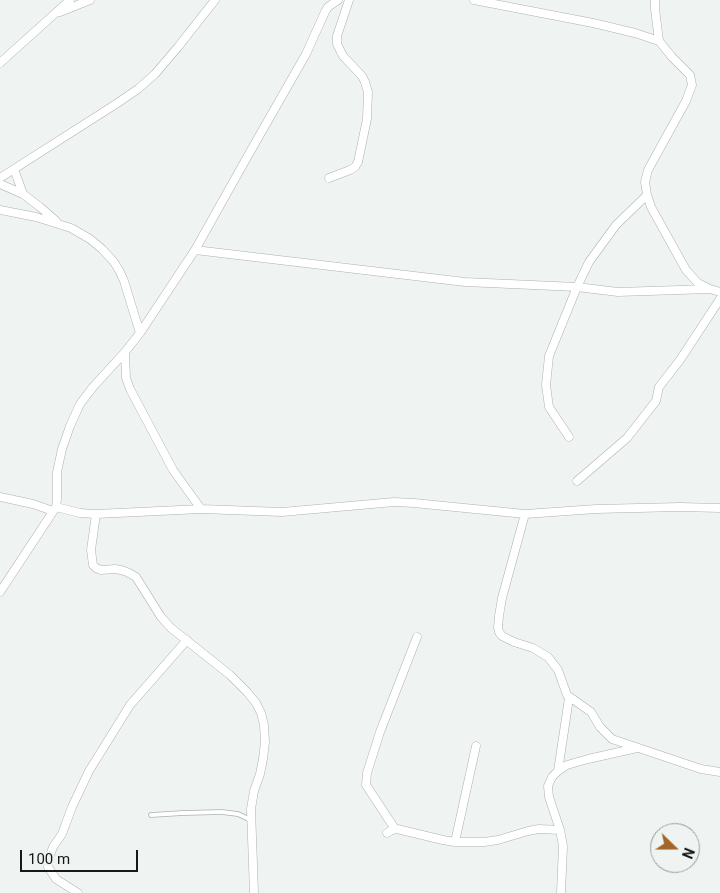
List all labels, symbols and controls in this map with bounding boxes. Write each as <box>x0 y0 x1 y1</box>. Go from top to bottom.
north arrow <box>650 823 700 873</box>
scale bar <box>22 840 140 872</box>
text: N <box>679 846 697 861</box>
text: 100 m <box>28 850 70 868</box>

